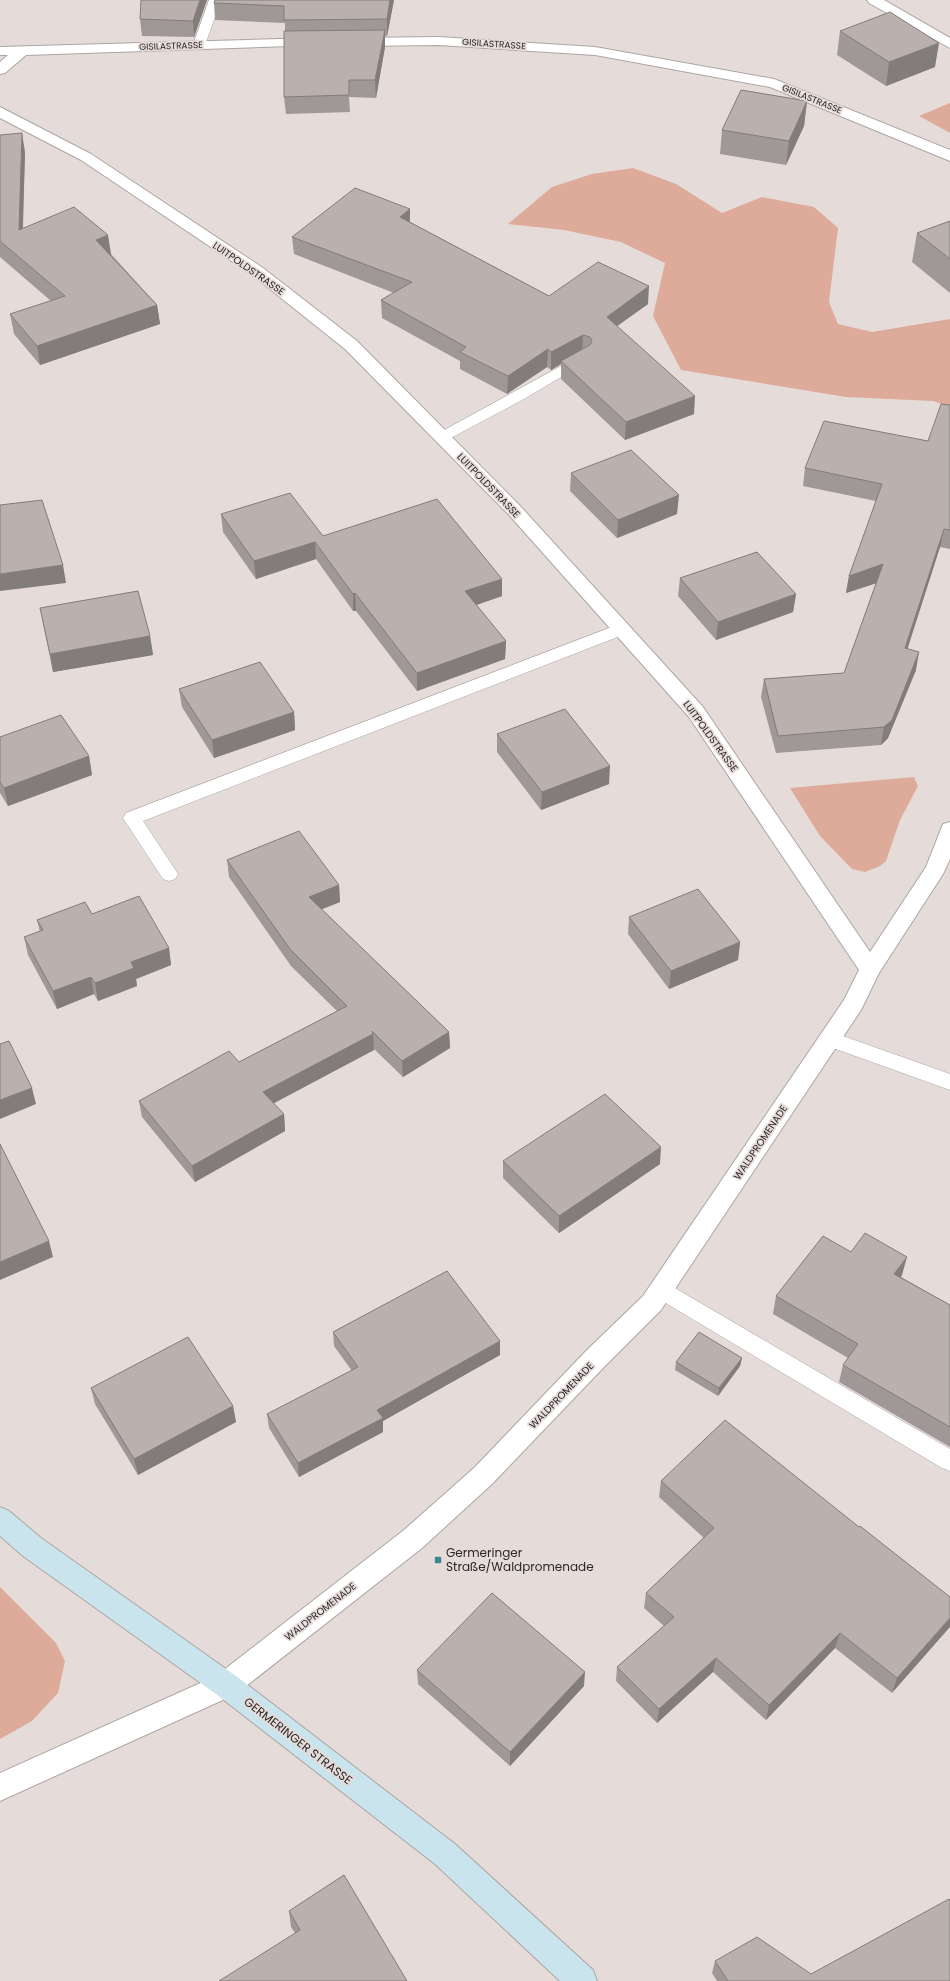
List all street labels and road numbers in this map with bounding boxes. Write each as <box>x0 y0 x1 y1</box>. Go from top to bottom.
street label: GISILASTRASSE <box>462 36 526 52</box>
street label: GISILASTRASSE <box>139 39 203 53</box>
street label: GISILASTRASSE <box>780 82 844 117</box>
street label: LUITPOLDSTRASSE <box>210 238 288 299</box>
street label: LUITPOLDSTRASSE <box>454 450 524 521</box>
street label: LUITPOLDSTRASSE <box>680 698 742 775</box>
street label: WALDPROMENADE <box>730 1102 791 1183</box>
street label: WALDPROMENADE <box>526 1359 597 1432</box>
street label: WALDPROMENADE <box>281 1579 359 1644</box>
street label: GERMERINGER STRASSE <box>241 1693 356 1788</box>

